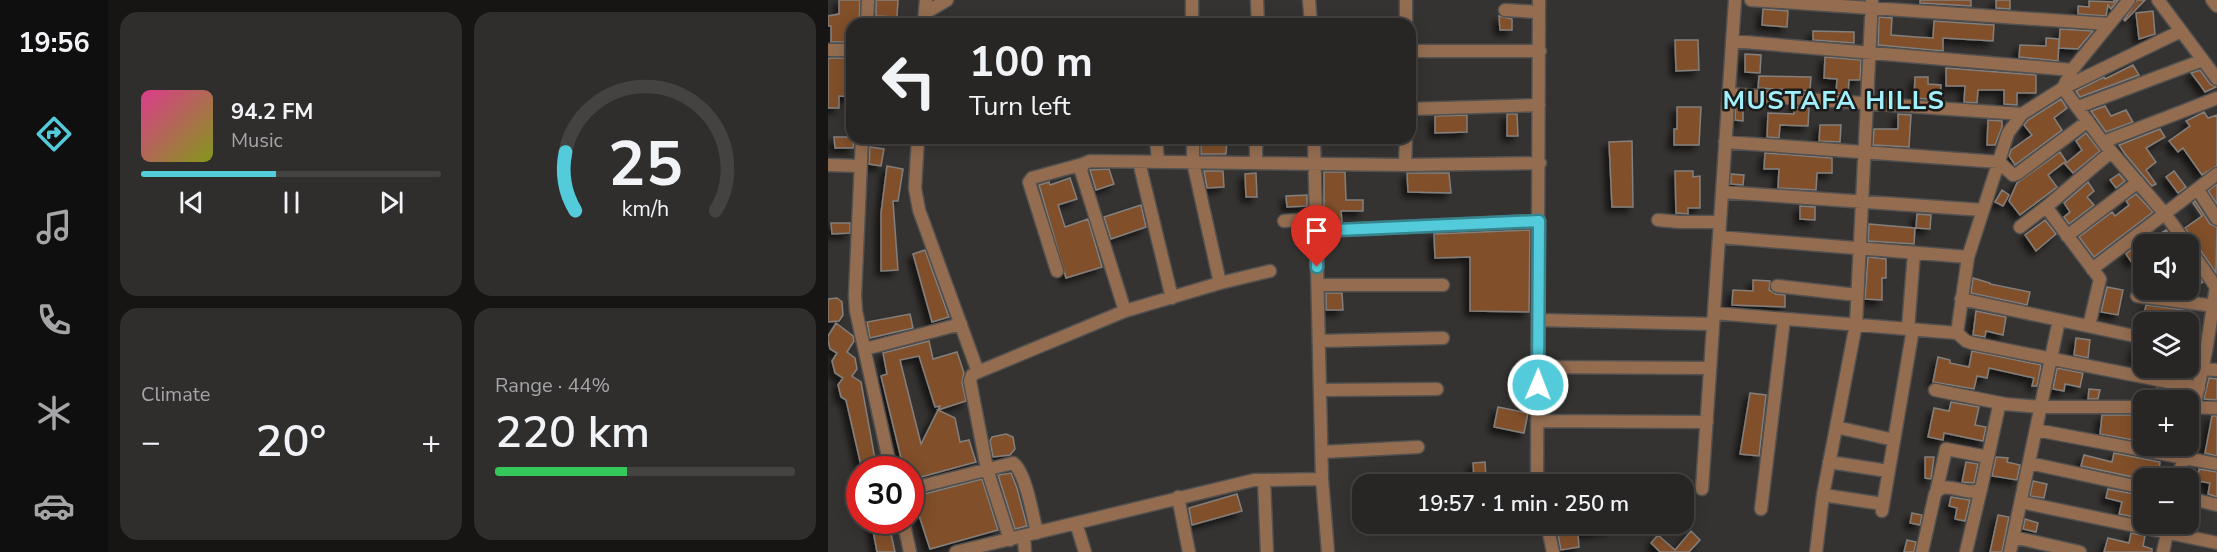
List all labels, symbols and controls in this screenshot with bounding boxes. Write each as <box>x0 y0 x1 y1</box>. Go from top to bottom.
text: 19:56 <box>18 25 90 62</box>
text: 100 m <box>969 34 1093 91</box>
icon: left <box>870 42 948 120</box>
district label: MUSTAFA HILLS <box>1723 83 1945 118</box>
text: Turn left <box>969 88 1070 125</box>
text: 94.2 FM <box>231 97 313 127</box>
icon: directions <box>33 113 75 155</box>
text: 25 <box>608 122 682 207</box>
text: Music <box>231 127 283 154</box>
icon: previous <box>175 186 208 219</box>
icon: pause <box>275 186 308 219</box>
icon: next <box>375 186 408 219</box>
text: km/h <box>621 195 669 225</box>
pin <box>1291 205 1342 267</box>
icon: music <box>33 206 75 248</box>
icon: arrive <box>1300 214 1333 247</box>
map controls <box>2133 234 2199 534</box>
button: sound <box>2133 234 2199 300</box>
icon: phone <box>33 299 75 341</box>
button: layers <box>2133 312 2199 378</box>
position arrow <box>1506 353 1570 417</box>
text: Range · 44% <box>495 372 610 399</box>
text: Climate <box>141 381 210 408</box>
button: + <box>2133 390 2199 456</box>
icon: climate <box>33 392 75 434</box>
text: 220 km <box>495 402 650 463</box>
text: 20° <box>256 411 326 472</box>
text: − <box>141 420 161 465</box>
text: + <box>421 420 441 465</box>
speed limit sign: 30 <box>846 456 924 534</box>
button: − <box>2133 468 2199 534</box>
icon: car <box>33 485 75 527</box>
text: 19:57 · 1 min · 250 m <box>1417 489 1629 519</box>

